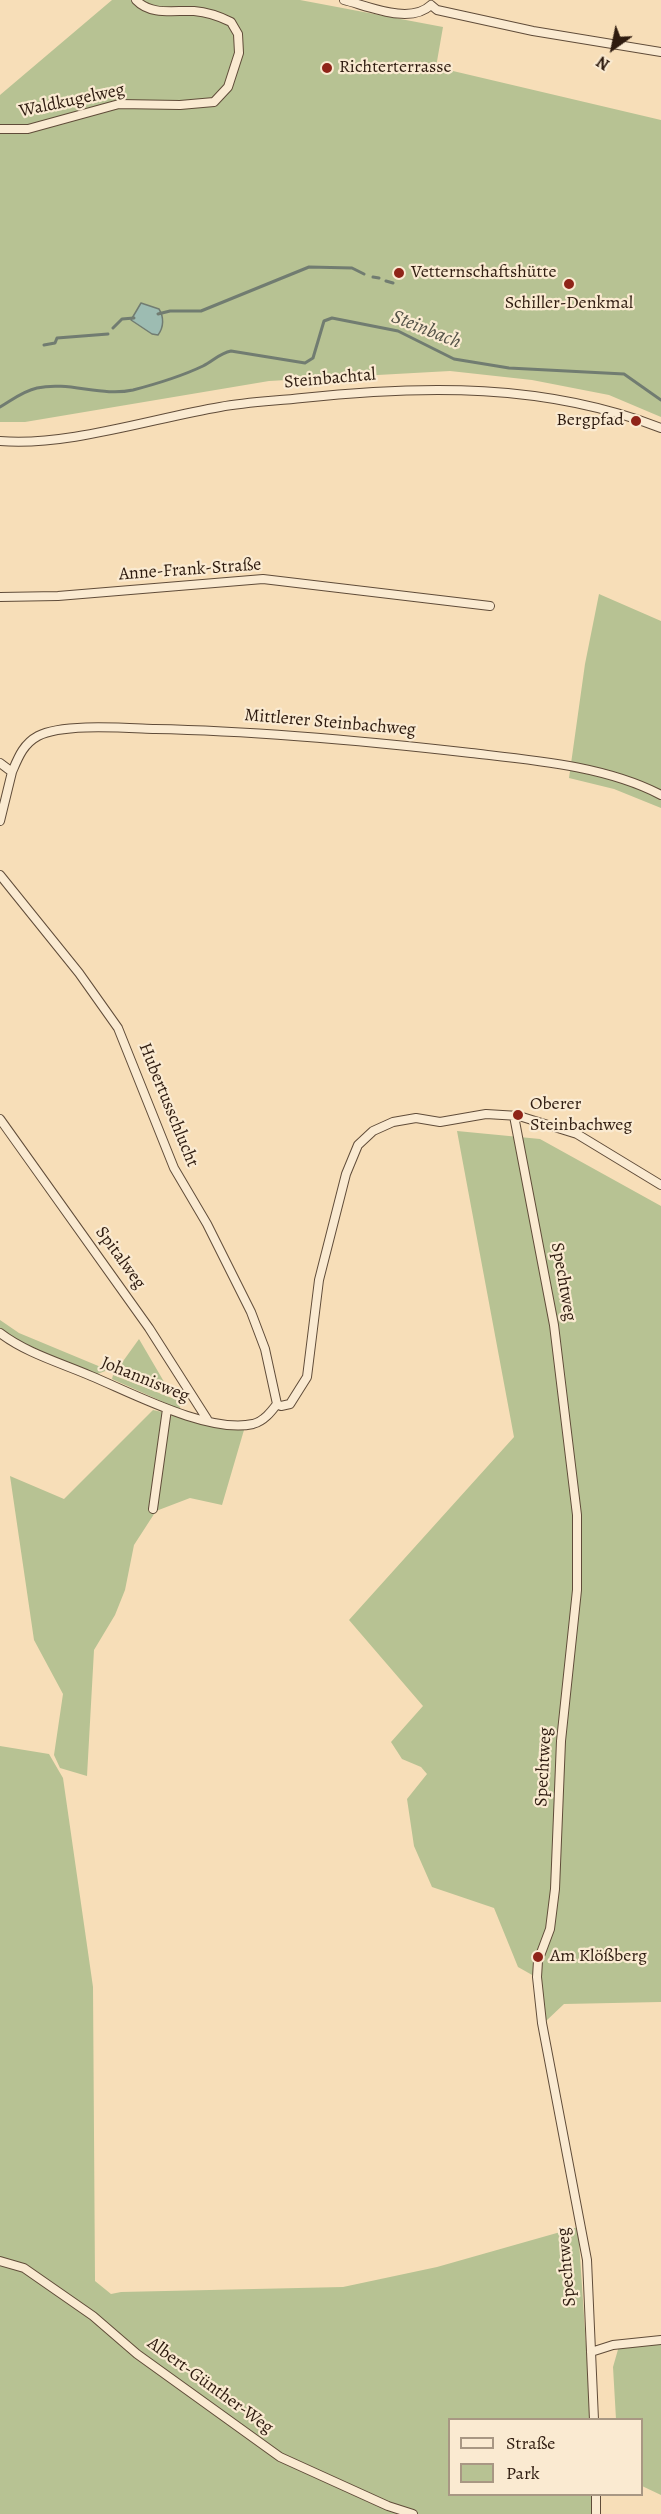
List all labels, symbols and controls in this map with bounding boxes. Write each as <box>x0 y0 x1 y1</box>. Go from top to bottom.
north arrow <box>583 18 643 78</box>
text: N <box>592 51 614 75</box>
place label: Richterterrasse <box>339 57 452 79</box>
marker: Richterterrasse <box>320 61 334 75</box>
street label: Waldkugelweg <box>17 79 127 123</box>
place label: Vetternschaftshütte <box>411 262 556 284</box>
marker: Vetternschaftshütte <box>392 266 406 280</box>
marker: Schiller-Denkmal <box>562 277 576 291</box>
place label: Schiller-Denkmal <box>505 293 633 315</box>
water label: Steinbach <box>388 305 464 355</box>
street label: Steinbachtal <box>283 364 377 394</box>
place label: Bergpfad <box>556 410 624 432</box>
marker: Bergpfad <box>629 414 643 428</box>
street label: Anne-Frank-Straße <box>118 554 262 586</box>
street label: Mittlerer Steinbachweg <box>243 705 417 741</box>
street label: Hubertusschlucht <box>133 1040 203 1170</box>
place label: Oberer Steinbachweg <box>530 1094 632 1136</box>
marker: Oberer Steinbachweg <box>511 1108 525 1122</box>
street label: Spitalweg <box>90 1222 150 1294</box>
street label: Spechtweg <box>545 1241 581 1323</box>
street label: Johannisweg <box>98 1352 192 1408</box>
street label: Spechtweg <box>531 1727 557 1807</box>
place label: Am Klößberg <box>550 1946 647 1968</box>
marker: Am Klößberg <box>531 1950 545 1964</box>
street label: Spechtweg <box>553 2226 581 2308</box>
street label: Albert-Günther-Weg <box>143 2333 277 2439</box>
legend <box>448 2418 643 2496</box>
text: Straße <box>506 2431 555 2455</box>
text: Park <box>506 2461 540 2485</box>

